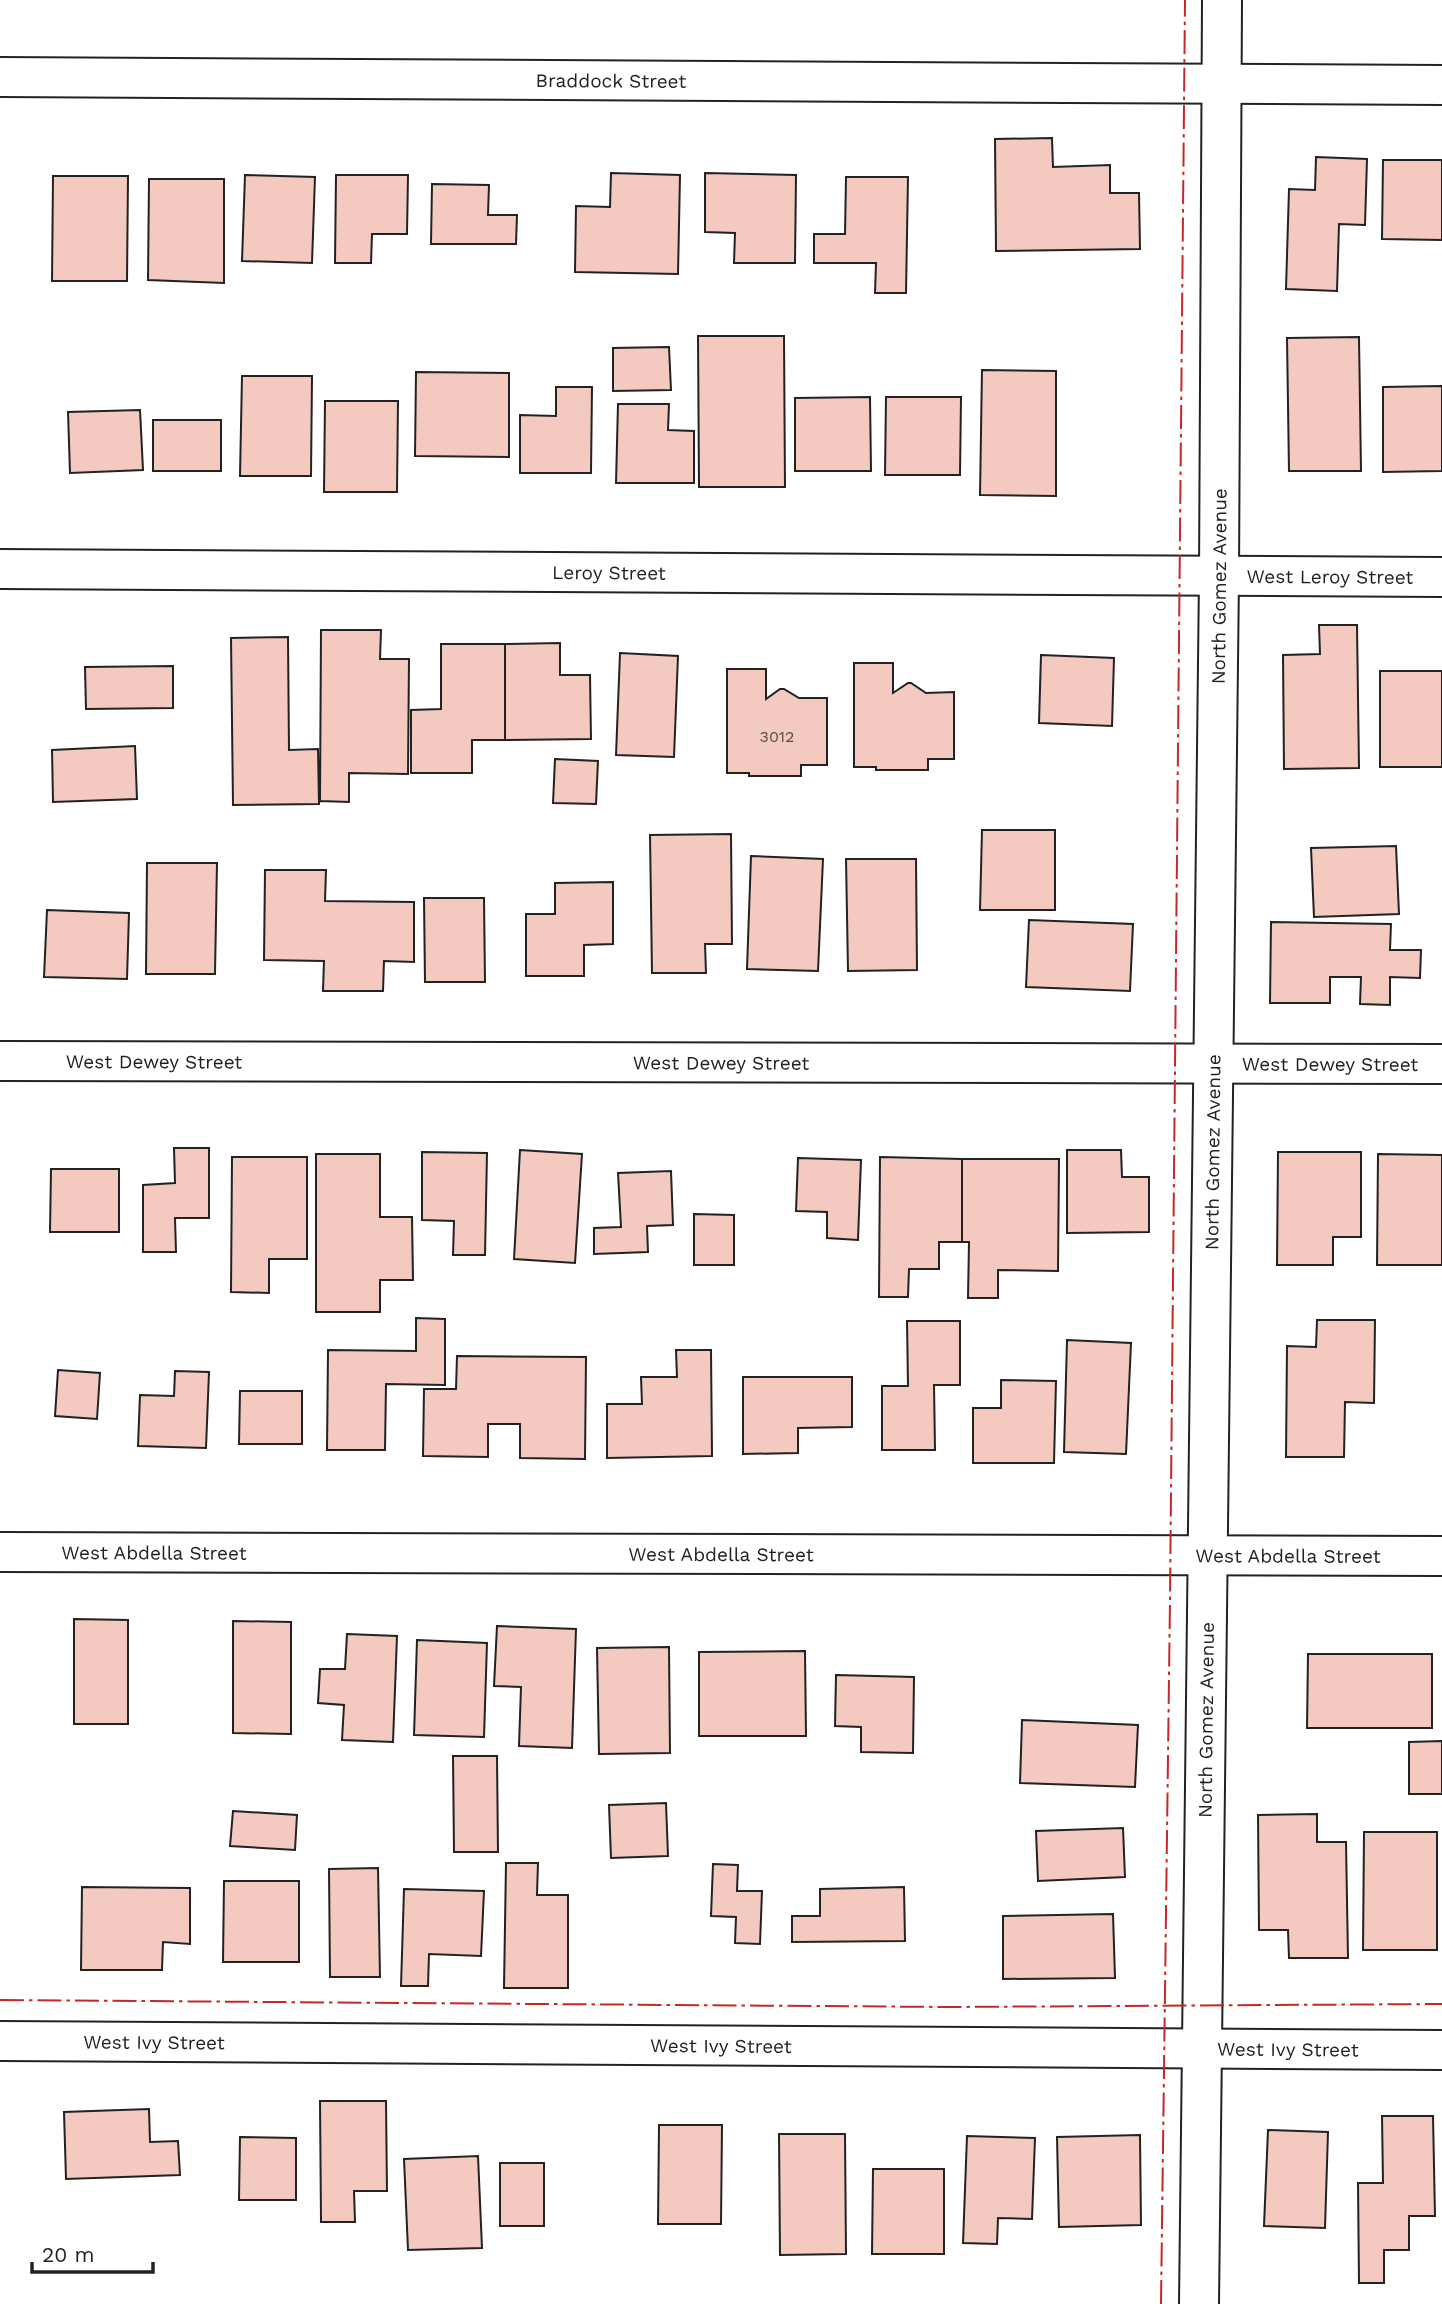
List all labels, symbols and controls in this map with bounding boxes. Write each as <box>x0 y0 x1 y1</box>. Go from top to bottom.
street label: Braddock Street <box>536 68 686 92</box>
street label: North Gomez Avenue <box>1206 488 1231 684</box>
street label: Leroy Street <box>552 561 666 584</box>
street label: West Leroy Street <box>1247 564 1413 588</box>
house number: 3012 <box>760 727 794 746</box>
street label: West Dewey Street <box>66 1050 242 1073</box>
street label: West Dewey Street <box>633 1051 809 1074</box>
street label: West Dewey Street <box>1242 1052 1418 1075</box>
street label: North Gomez Avenue <box>1200 1054 1225 1250</box>
street label: West Abdella Street <box>61 1541 247 1564</box>
street label: West Abdella Street <box>628 1542 814 1566</box>
street label: West Abdella Street <box>1195 1544 1381 1567</box>
street label: North Gomez Avenue <box>1193 1622 1218 1818</box>
street label: West Ivy Street <box>83 2030 225 2054</box>
street label: West Ivy Street <box>650 2034 792 2057</box>
street label: West Ivy Street <box>1217 2037 1359 2061</box>
scale bar <box>32 2230 152 2274</box>
text: 20 m <box>42 2242 94 2267</box>

